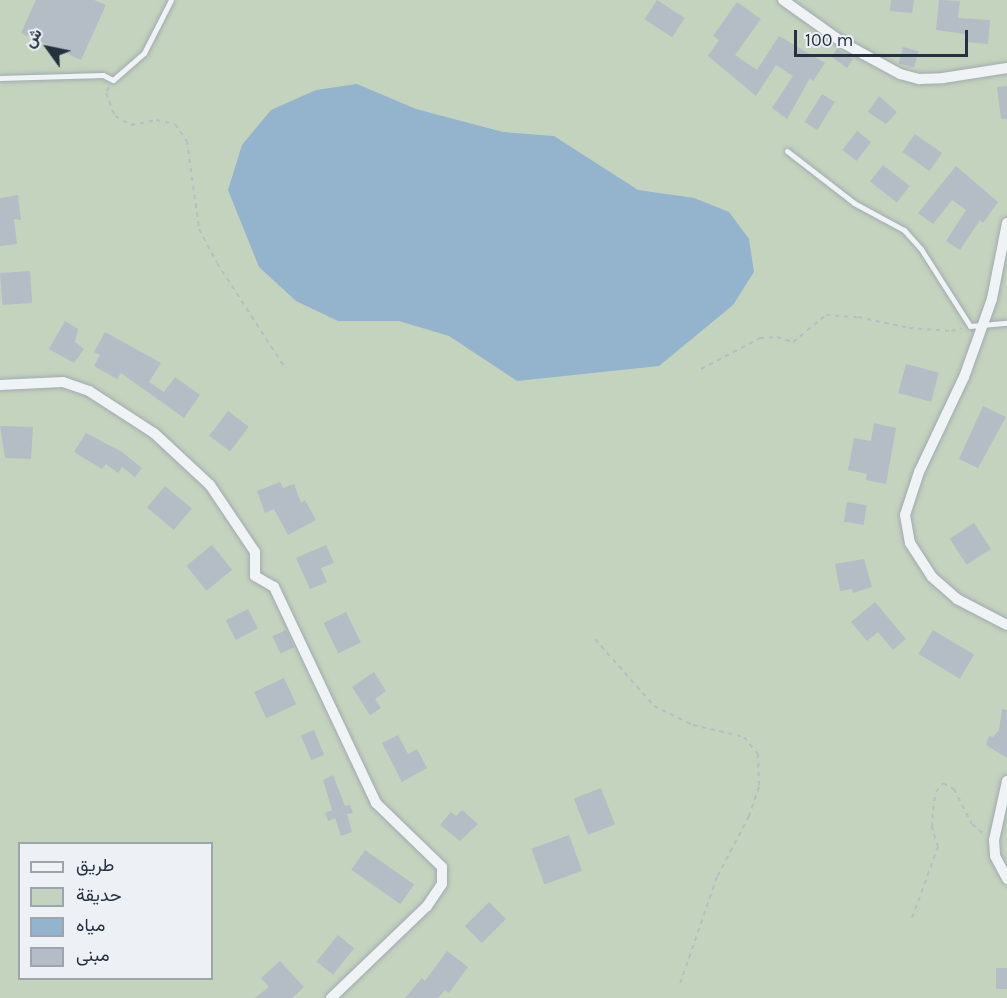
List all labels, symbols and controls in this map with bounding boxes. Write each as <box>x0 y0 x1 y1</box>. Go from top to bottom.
north arrow <box>18 18 78 78</box>
scale bar <box>797 18 971 56</box>
text: ش <box>19 25 46 51</box>
text: 100 m <box>805 29 853 51</box>
legend <box>18 842 213 980</box>
text: طريق <box>76 854 114 876</box>
text: حديقة <box>76 884 122 906</box>
text: مياه <box>76 914 105 936</box>
text: مبنى <box>76 944 110 966</box>

